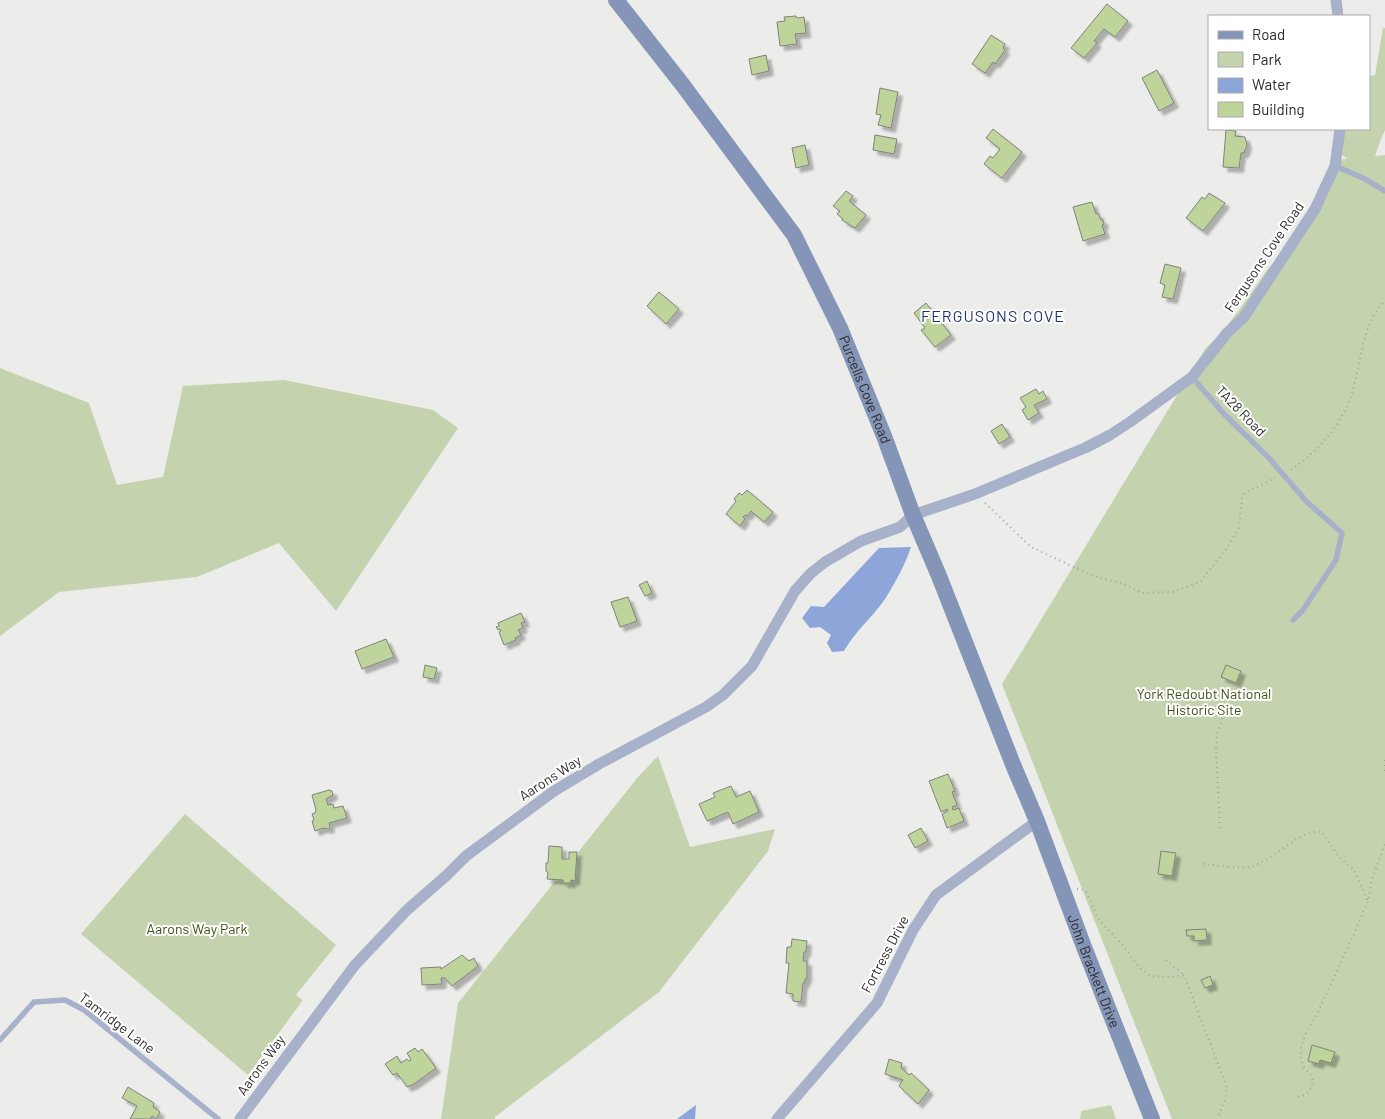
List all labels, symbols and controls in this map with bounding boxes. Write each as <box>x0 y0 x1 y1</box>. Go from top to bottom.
legend <box>1208 15 1370 130</box>
text: Road <box>1252 25 1285 43</box>
text: Park <box>1252 50 1282 68</box>
text: Water <box>1252 75 1291 93</box>
text: Building <box>1252 100 1305 118</box>
street label: Fergusons Cove Road <box>1220 198 1307 315</box>
district label: FERGUSONS COVE <box>921 306 1065 325</box>
street label: Purcells Cove Road <box>836 333 895 446</box>
street label: TA28 Road <box>1213 382 1270 440</box>
park label: York Redoubt National Historic Site <box>1137 685 1271 718</box>
street label: Aarons Way <box>516 751 584 804</box>
street label: Fortress Drive <box>857 912 912 995</box>
street label: John Brackett Drive <box>1065 912 1124 1030</box>
park label: Aarons Way Park <box>147 920 247 937</box>
street label: Tamridge Lane <box>76 989 159 1057</box>
street label: Aarons Way <box>233 1031 289 1098</box>

